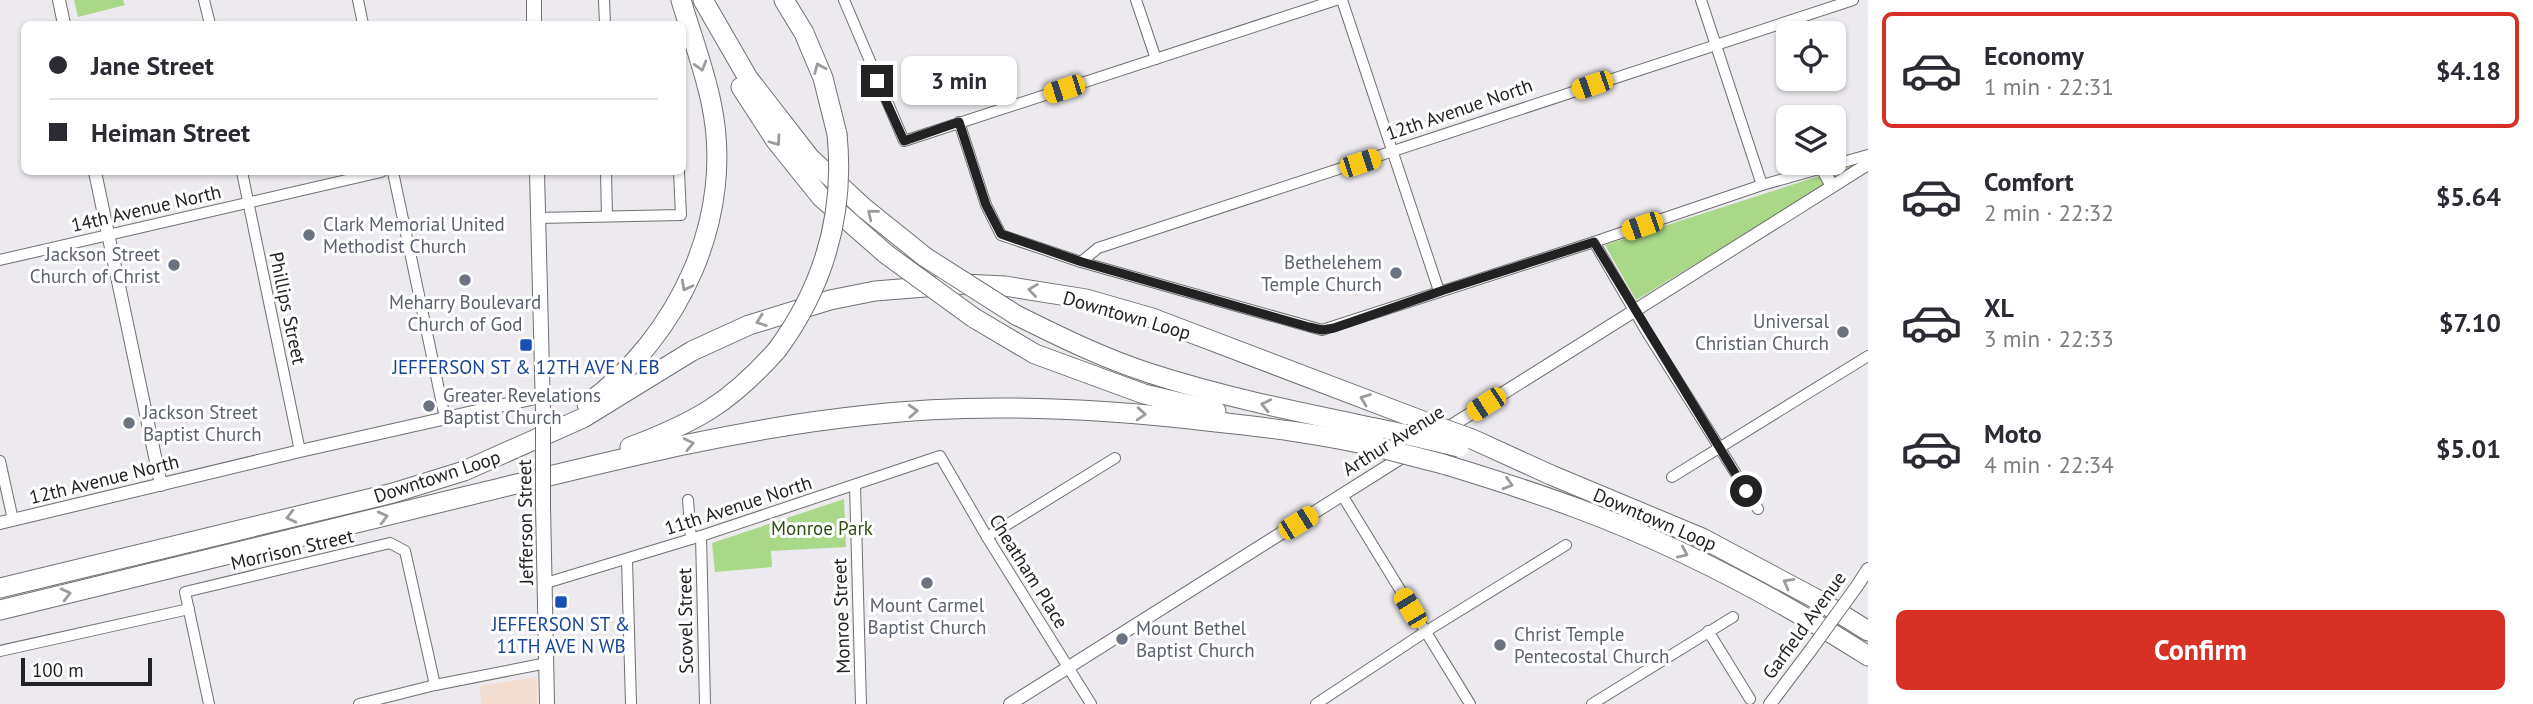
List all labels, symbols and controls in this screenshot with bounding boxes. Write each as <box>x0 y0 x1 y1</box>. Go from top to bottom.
map controls <box>1776 21 1846 175</box>
button: locate <box>1776 21 1846 91</box>
icon: car <box>1900 39 1963 102</box>
text: Economy <box>1984 39 2084 72</box>
text: Jane Street <box>91 49 214 82</box>
text: $4.18 <box>2436 54 2501 87</box>
callout: 3 min <box>902 56 1017 106</box>
one-way arrow <box>692 59 707 71</box>
one-way arrow <box>813 63 827 75</box>
route end <box>861 65 893 97</box>
text: 3 min <box>931 66 987 95</box>
car <box>1569 68 1616 102</box>
text: 1 min · 22:31 <box>1984 72 2114 101</box>
car <box>1041 73 1088 105</box>
street label: 12th Avenue North <box>1383 73 1535 145</box>
button: layers <box>1776 105 1846 175</box>
text: Heiman Street <box>91 116 250 149</box>
one-way arrow <box>768 133 780 146</box>
car <box>1337 147 1384 179</box>
icon: car <box>1900 165 1963 228</box>
text: Comfort <box>1984 165 2074 198</box>
street label: 14th Avenue North <box>69 179 223 237</box>
text: $5.64 <box>2436 180 2501 213</box>
text: 2 min · 22:32 <box>1984 198 2114 227</box>
car <box>1619 209 1666 243</box>
one-way arrow <box>867 210 880 222</box>
place label: Clark Memorial United Methodist Church <box>323 212 505 258</box>
marker: Clark Memorial United Methodist Church <box>301 227 317 243</box>
place label: Jackson Street Church of Christ <box>30 242 161 288</box>
street label: Phillips Street <box>264 250 312 367</box>
place label: Bethelehem Temple Church <box>1261 250 1382 296</box>
marker: Jackson Street Church of Christ <box>166 257 182 273</box>
marker: Bethelehem Temple Church <box>1388 265 1404 281</box>
marker: Meharry Boulevard Church of God <box>457 272 473 288</box>
one-way arrow <box>681 279 694 292</box>
one-way arrow <box>1027 283 1039 298</box>
street label: Downtown Loop <box>1060 285 1194 345</box>
place label: Meharry Boulevard Church of God <box>389 290 541 336</box>
icon: car <box>1900 291 1963 354</box>
text: XL <box>1984 291 2014 324</box>
text: $7.10 <box>2439 306 2501 339</box>
place label: Universal Christian Church <box>1695 309 1829 355</box>
one-way arrow <box>755 313 768 327</box>
marker: Universal Christian Church <box>1835 324 1851 340</box>
text: 3 min · 22:33 <box>1984 324 2114 353</box>
marker: JEFFERSON ST & 12TH AVE N EB <box>518 337 534 353</box>
place label: JEFFERSON ST & 12TH AVE N EB <box>391 355 660 379</box>
place label: Greater Revelations Baptist Church <box>443 383 601 429</box>
car <box>1463 384 1510 424</box>
one-way arrow <box>1359 393 1371 407</box>
marker: Greater Revelations Baptist Church <box>421 398 437 414</box>
one-way arrow <box>1260 398 1272 413</box>
street label: Arthur Avenue <box>1338 399 1448 481</box>
place label: Jackson Street Baptist Church <box>142 400 262 446</box>
one-way arrow <box>908 404 919 419</box>
one-way arrow <box>1136 406 1147 421</box>
marker: Jackson Street Baptist Church <box>121 415 137 431</box>
icon: car <box>1900 417 1963 480</box>
text: Moto <box>1984 417 2042 450</box>
text: $5.01 <box>2436 432 2501 465</box>
one-way arrow <box>683 438 695 453</box>
street label: Downtown Loop <box>371 444 503 508</box>
street label: 12th Avenue North <box>27 449 181 509</box>
text: 4 min · 22:34 <box>1984 450 2114 479</box>
street label: Jefferson Street <box>512 459 538 586</box>
street label: 11th Avenue North <box>661 470 815 540</box>
route start <box>1730 475 1762 507</box>
one-way arrow <box>1501 476 1514 490</box>
street label: Downtown Loop <box>1590 482 1720 556</box>
car <box>1275 503 1322 543</box>
one-way arrow <box>285 509 297 523</box>
street label: Cheatham Place <box>984 509 1074 633</box>
one-way arrow <box>376 511 388 525</box>
park label: Monroe Park <box>771 516 873 540</box>
street label: Morrison Street <box>228 523 356 575</box>
one-way arrow <box>1676 545 1688 559</box>
street label: Monroe Street <box>827 557 855 674</box>
street label: Scovel Street <box>672 567 698 674</box>
street label: Garfield Avenue <box>1757 567 1851 683</box>
marker: Mount Carmel Baptist Church <box>919 575 935 591</box>
one-way arrow <box>1783 578 1796 591</box>
car <box>1391 585 1430 631</box>
one-way arrow <box>60 588 72 602</box>
place label: Mount Carmel Baptist Church <box>868 593 986 639</box>
marker: JEFFERSON ST & 11TH AVE N WB <box>553 594 569 610</box>
button: Confirm <box>1896 610 2505 690</box>
place label: JEFFERSON ST & 11TH AVE N WB <box>491 612 630 658</box>
place label: Mount Bethel Baptist Church <box>1136 616 1255 662</box>
place label: Christ Temple Pentecostal Church <box>1514 622 1669 668</box>
marker: Mount Bethel Baptist Church <box>1114 631 1130 647</box>
marker: Christ Temple Pentecostal Church <box>1492 637 1508 653</box>
scale bar <box>21 655 152 687</box>
text: 100 m <box>32 658 84 682</box>

